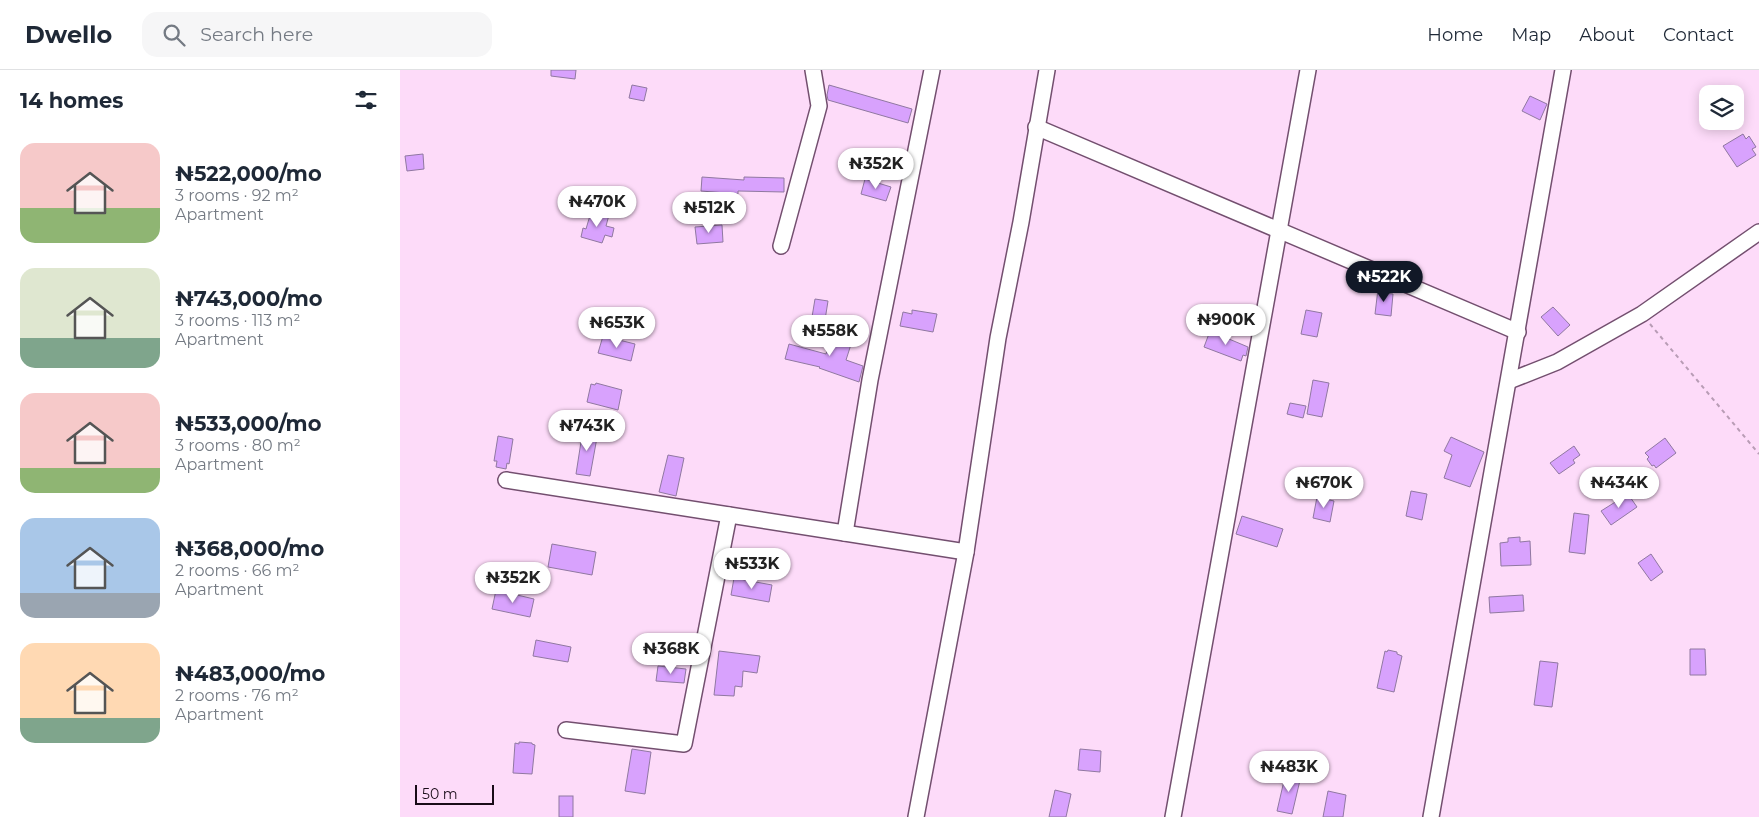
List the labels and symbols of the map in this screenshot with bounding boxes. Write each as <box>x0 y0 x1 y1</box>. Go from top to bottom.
pin: ₦352K <box>841 148 911 190</box>
pin: ₦470K <box>562 186 632 228</box>
pin: ₦512K <box>674 191 744 234</box>
pin: ₦522K <box>1349 260 1419 303</box>
pin: ₦900K <box>1191 304 1261 346</box>
pin: ₦653K <box>582 306 652 349</box>
pin: ₦558K <box>795 314 865 357</box>
pin: ₦743K <box>552 410 622 452</box>
pin: ₦670K <box>1289 466 1359 509</box>
pin: ₦434K <box>1584 466 1654 509</box>
pin: ₦533K <box>717 548 787 590</box>
pin: ₦352K <box>478 562 548 604</box>
pin: ₦368K <box>636 632 706 675</box>
pin: ₦483K <box>1254 750 1324 793</box>
scale bar <box>415 782 494 805</box>

